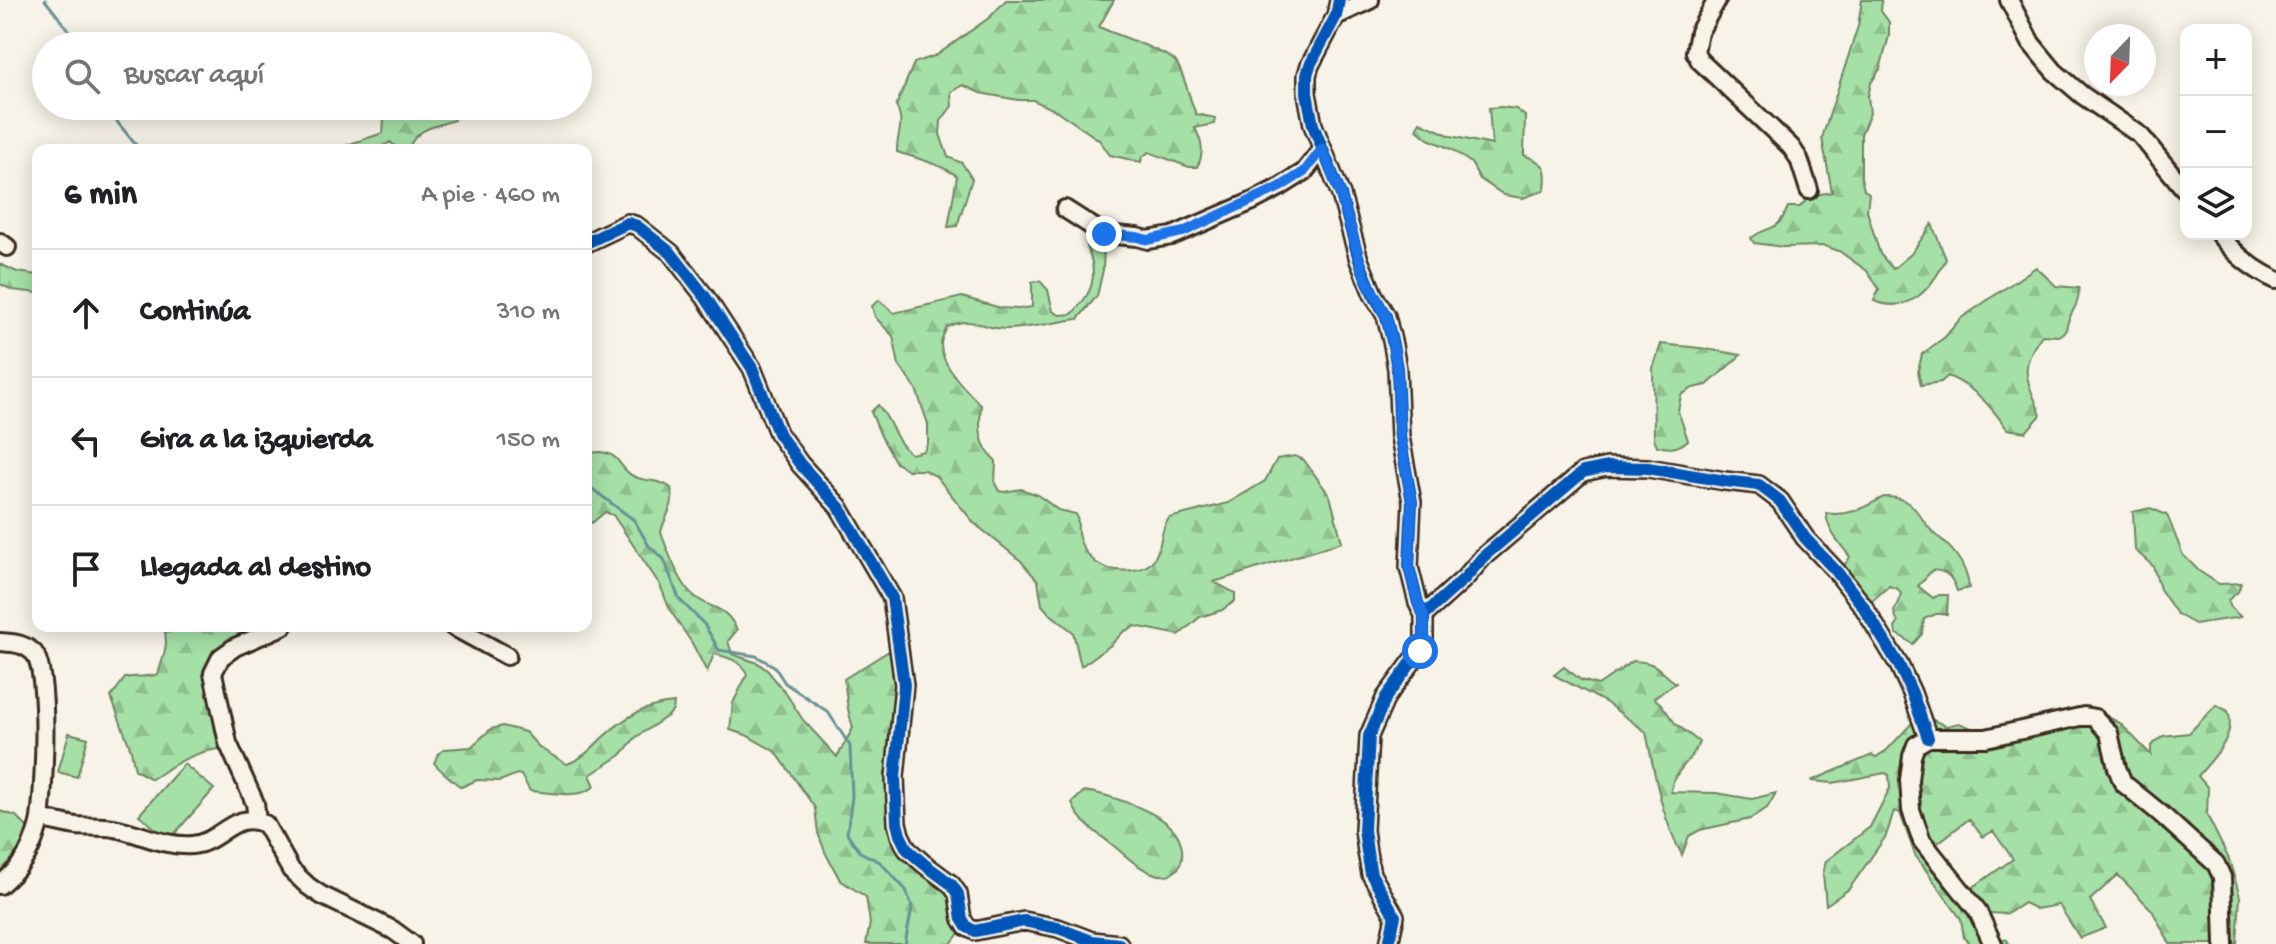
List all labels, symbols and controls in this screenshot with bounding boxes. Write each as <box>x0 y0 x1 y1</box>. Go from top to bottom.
north arrow <box>2084 24 2156 96</box>
map controls <box>2180 24 2252 240</box>
button: + <box>2180 24 2252 96</box>
search box <box>32 32 592 120</box>
icon: search <box>60 54 104 98</box>
text: Buscar aquí <box>124 59 264 94</box>
button: − <box>2180 96 2252 168</box>
button: layers <box>2180 168 2252 240</box>
text: 6 min <box>64 176 137 216</box>
text: A pie · 460 m <box>421 181 560 212</box>
route end <box>1086 216 1122 252</box>
icon: ahead <box>64 291 108 335</box>
text: Continúa <box>140 296 250 331</box>
text: 310 m <box>497 298 560 329</box>
icon: left <box>64 419 108 463</box>
text: Gira a la izquierda <box>140 424 373 459</box>
text: 150 m <box>496 426 560 457</box>
icon: arrive <box>64 547 108 591</box>
text: Llegada al destino <box>140 552 371 587</box>
route start <box>1402 633 1438 669</box>

